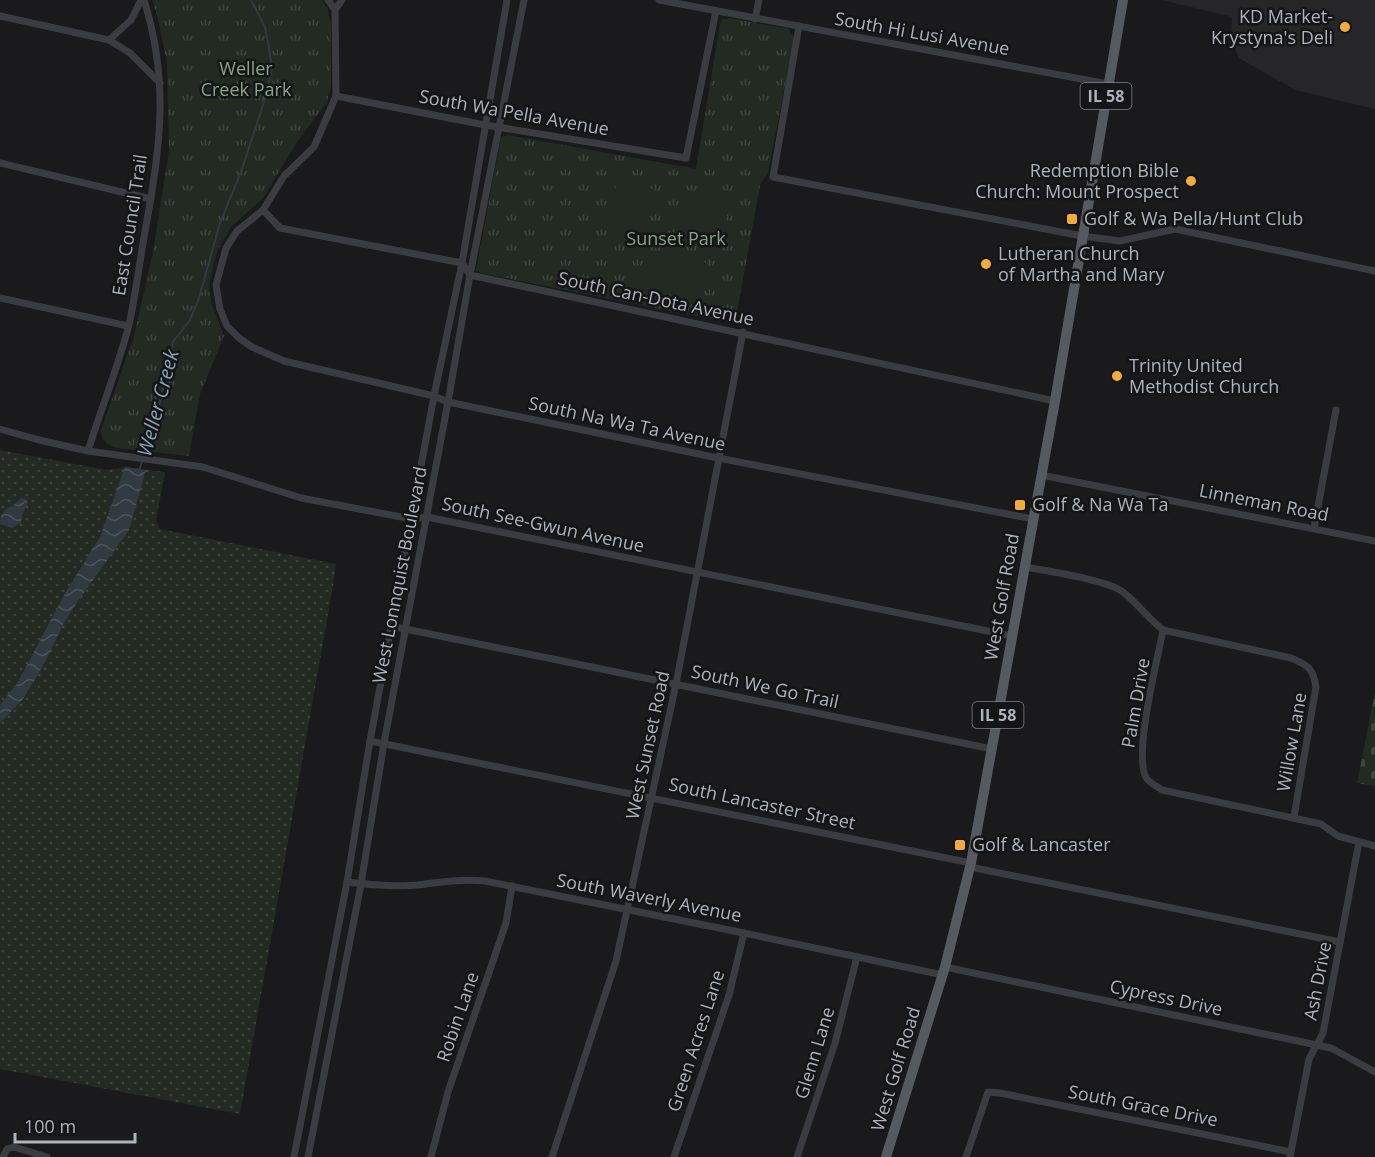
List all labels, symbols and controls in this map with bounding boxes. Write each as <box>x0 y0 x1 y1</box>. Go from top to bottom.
place label: KD Market- Krystyna's Deli <box>1211 4 1333 49</box>
street label: South Hi Lusi Avenue <box>833 6 1012 60</box>
marker: KD Market- Krystyna's Deli <box>1338 20 1352 34</box>
park label: Weller Creek Park <box>201 56 292 101</box>
street label: South Wa Pella Avenue <box>417 83 611 141</box>
road number: IL 58 <box>1080 83 1132 109</box>
street label: East Council Trail <box>106 153 152 297</box>
place label: Redemption Bible Church: Mount Prospect <box>975 158 1179 203</box>
marker: Redemption Bible Church: Mount Prospect <box>1184 174 1198 188</box>
place label: Golf & Wa Pella/Hunt Club <box>1084 206 1303 230</box>
marker: Golf & Wa Pella/Hunt Club <box>1065 212 1079 226</box>
park label: Sunset Park <box>626 226 726 250</box>
place label: Lutheran Church of Martha and Mary <box>998 241 1166 286</box>
marker: Lutheran Church of Martha and Mary <box>979 257 993 271</box>
street label: South Can-Dota Avenue <box>556 266 756 331</box>
water label: Weller Creek <box>130 345 185 459</box>
place label: Trinity United Methodist Church <box>1129 353 1279 398</box>
marker: Trinity United Methodist Church <box>1110 369 1124 383</box>
street label: South Na Wa Ta Avenue <box>527 390 728 456</box>
street label: West Lonnquist Boulevard <box>366 464 432 685</box>
street label: Linneman Road <box>1197 478 1331 526</box>
street label: South See-Gwun Avenue <box>440 491 647 557</box>
place label: Golf & Na Wa Ta <box>1032 492 1168 516</box>
marker: Golf & Na Wa Ta <box>1013 498 1027 512</box>
street label: West Golf Road <box>978 531 1024 662</box>
street label: Palm Drive <box>1115 656 1155 750</box>
street label: South We Go Trail <box>689 659 841 713</box>
street label: West Sunset Road <box>620 668 674 821</box>
street label: Willow Lane <box>1270 690 1312 793</box>
road number: IL 58 <box>972 702 1024 728</box>
street label: South Lancaster Street <box>667 771 858 835</box>
place label: Golf & Lancaster <box>972 832 1111 856</box>
marker: Golf & Lancaster <box>953 838 967 852</box>
street label: South Waverly Avenue <box>555 867 744 927</box>
street label: Ash Drive <box>1298 939 1336 1022</box>
street label: Green Acres Lane <box>661 967 729 1115</box>
street label: Robin Lane <box>430 968 484 1065</box>
street label: Cypress Drive <box>1108 973 1225 1021</box>
street label: Glenn Lane <box>789 1004 839 1102</box>
street label: West Golf Road <box>865 1004 925 1134</box>
street label: South Grace Drive <box>1066 1079 1220 1131</box>
scale bar <box>15 1106 135 1144</box>
text: 100 m <box>24 1114 76 1138</box>

